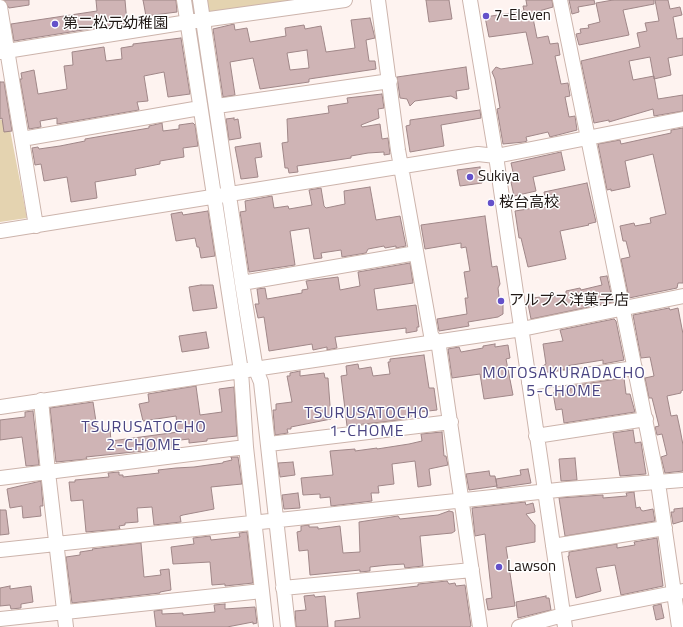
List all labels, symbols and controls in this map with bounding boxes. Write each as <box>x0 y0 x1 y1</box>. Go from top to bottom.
place label: 7-Eleven <box>494 7 551 25</box>
marker: 7-Eleven <box>481 11 491 21</box>
place label: 第二松元幼稚園 <box>63 15 168 33</box>
marker: 第二松元幼稚園 <box>50 19 60 29</box>
place label: Sukiya <box>478 168 519 186</box>
marker: Sukiya <box>465 172 475 182</box>
place label: 桜台高校 <box>499 194 559 212</box>
marker: 桜台高校 <box>486 198 496 208</box>
place label: アルプス洋菓子店 <box>509 292 629 310</box>
marker: アルプス洋菓子店 <box>496 296 506 306</box>
district label: MOTOSAKURADACHO 5-CHOME <box>482 364 646 402</box>
district label: TSURUSATOCHO 1-CHOME <box>304 404 430 442</box>
district label: TSURUSATOCHO 2-CHOME <box>81 418 207 456</box>
place label: Lawson <box>507 558 556 576</box>
marker: Lawson <box>494 562 504 572</box>

